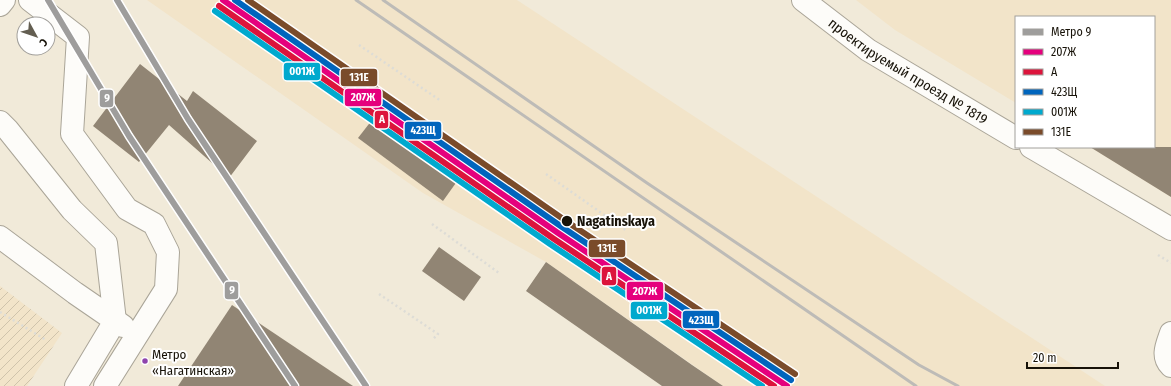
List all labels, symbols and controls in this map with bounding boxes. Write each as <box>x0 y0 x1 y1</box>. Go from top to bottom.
street label: проектируемый проезд № 1819 <box>825 15 991 128</box>
north arrow <box>16 16 56 56</box>
legend <box>1015 16 1155 148</box>
text: Метро 9 <box>1051 25 1092 39</box>
text: С <box>36 36 50 49</box>
text: 207Ж <box>1051 45 1076 59</box>
line badge: 001Ж <box>283 62 321 81</box>
text: 001Ж <box>289 65 316 78</box>
text: A <box>1051 65 1058 79</box>
line badge: 131Е <box>340 68 378 87</box>
text: 131Е <box>349 71 369 84</box>
text: 423Щ <box>1051 85 1077 99</box>
line badge: 207Ж <box>344 88 382 107</box>
line badge: 9 <box>99 89 114 108</box>
text: 207Ж <box>350 91 376 104</box>
text: 9 <box>104 92 110 105</box>
text: 001Ж <box>1051 105 1077 119</box>
line badge: A <box>374 110 389 129</box>
text: A <box>378 113 386 126</box>
line badge: 423Щ <box>404 121 442 140</box>
text: 423Щ <box>410 124 436 137</box>
text: 131Е <box>1051 125 1071 139</box>
place label: Nagatinskaya <box>577 213 655 230</box>
marker: Nagatinskaya <box>560 214 574 228</box>
line badge: 131Е <box>588 239 626 258</box>
text: 131Е <box>597 242 617 255</box>
line badge: A <box>601 266 617 286</box>
text: A <box>605 270 613 283</box>
line badge: 9 <box>224 281 239 300</box>
line badge: 207Ж <box>626 281 664 301</box>
text: 9 <box>229 284 235 297</box>
text: 207Ж <box>632 285 658 298</box>
line badge: 001Ж <box>630 301 668 320</box>
text: 001Ж <box>636 304 663 317</box>
line badge: 423Щ <box>682 310 720 329</box>
text: 423Щ <box>688 314 714 327</box>
scale bar <box>1027 344 1118 370</box>
place label: Метро «Нагатинская» <box>152 347 234 378</box>
text: 20 m <box>1033 351 1057 365</box>
marker: Метро «Нагатинская» <box>140 356 150 366</box>

